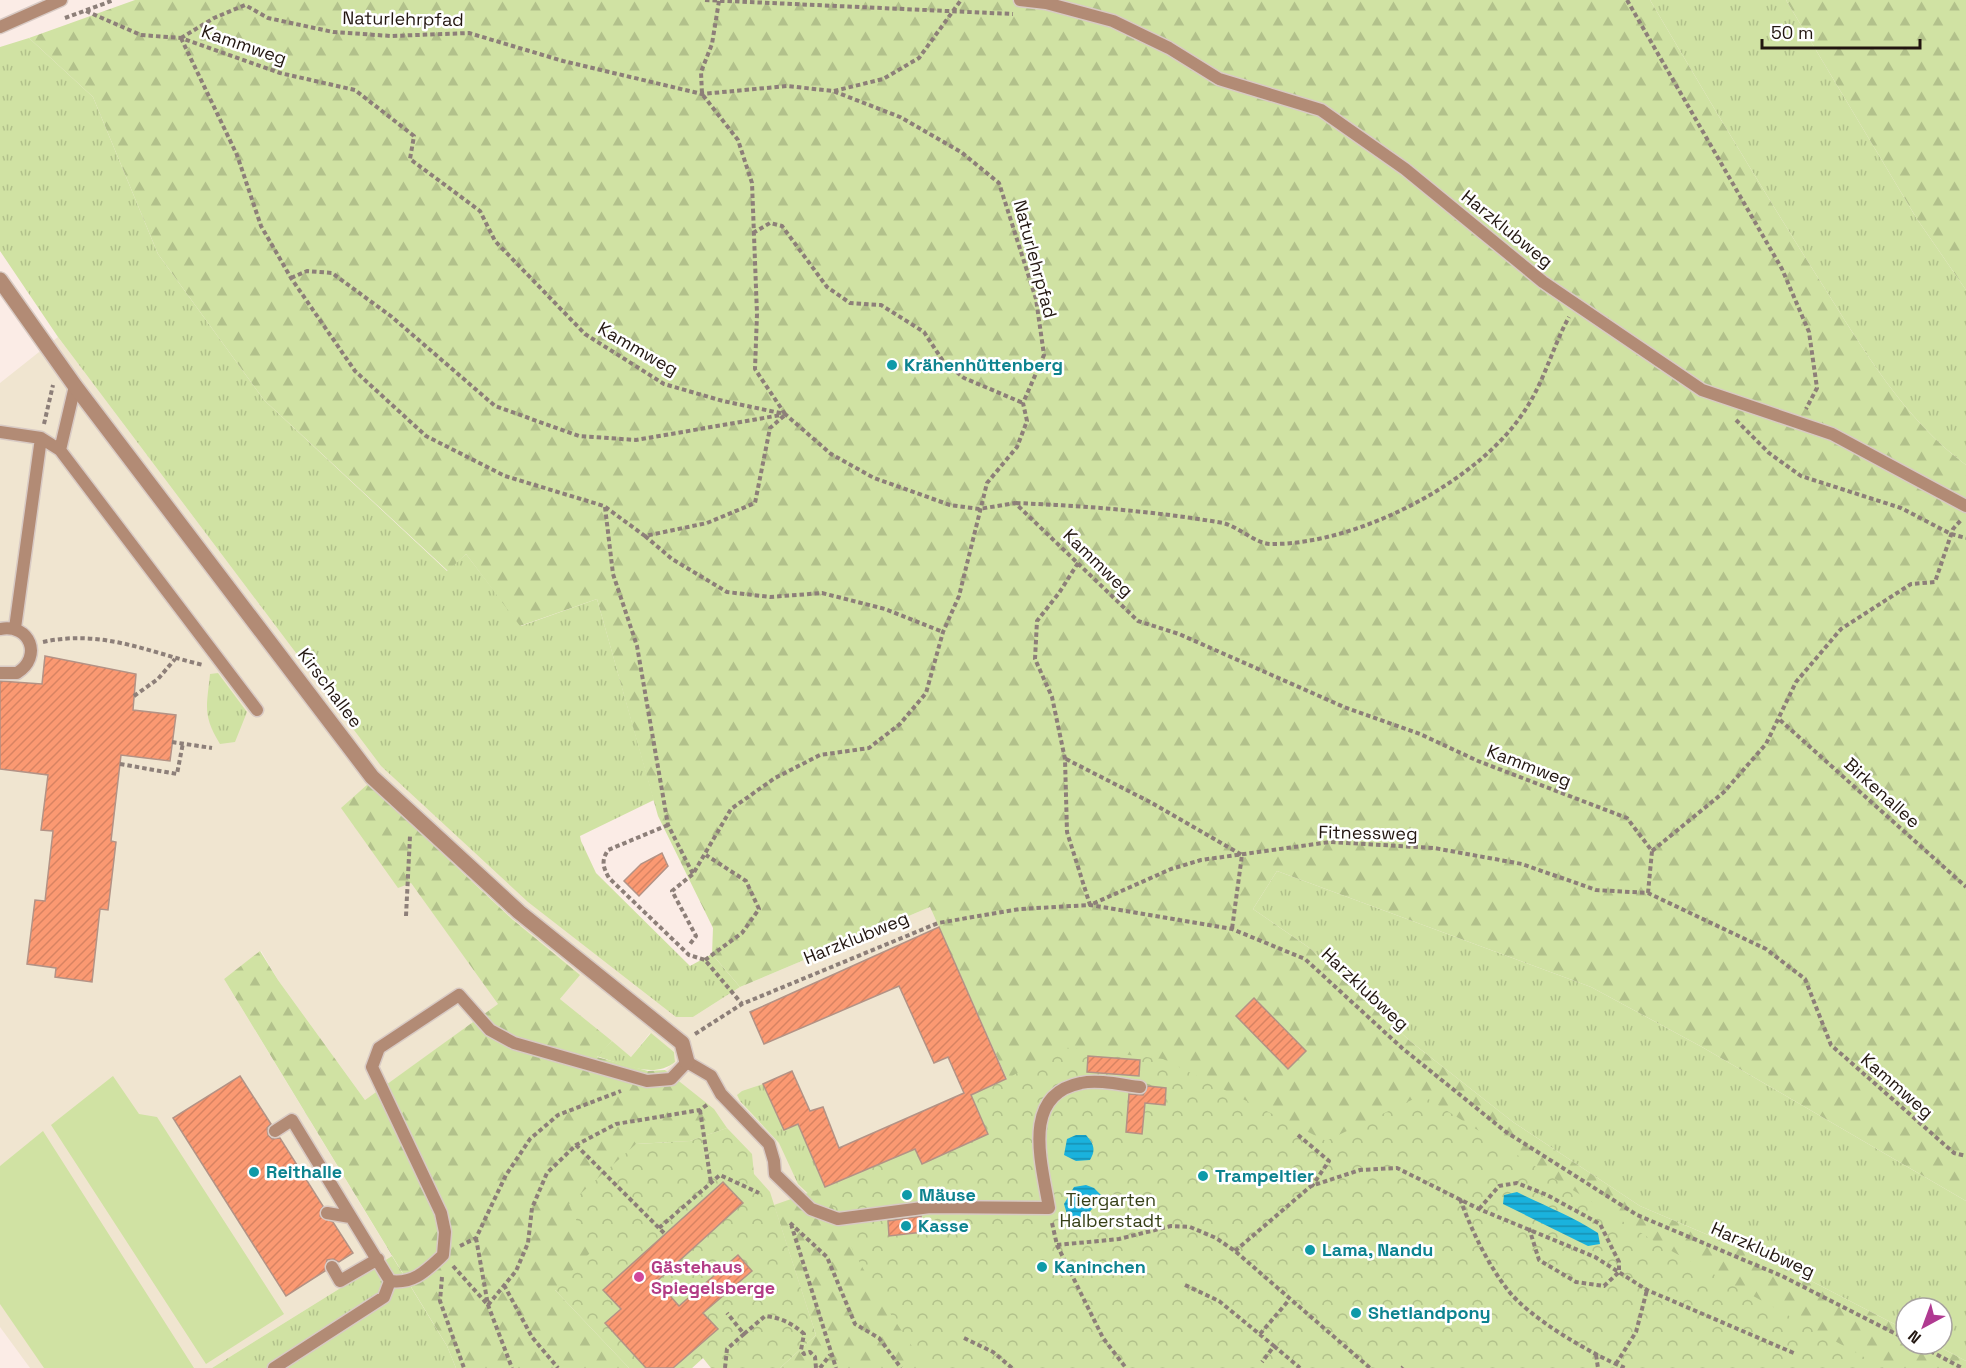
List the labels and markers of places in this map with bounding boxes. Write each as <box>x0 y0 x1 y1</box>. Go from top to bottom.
place label: Krähenhüttenberg <box>904 353 1063 376</box>
marker: Krähenhüttenberg <box>885 358 899 372</box>
place label: Reithalle <box>266 1160 342 1183</box>
place label: Trampeltier <box>1215 1164 1314 1187</box>
marker: Reithalle <box>247 1165 261 1179</box>
marker: Trampeltier <box>1196 1169 1210 1183</box>
place label: Mäuse <box>919 1183 976 1206</box>
marker: Mäuse <box>900 1188 914 1202</box>
place label: Kasse <box>918 1214 969 1237</box>
marker: Kasse <box>899 1219 913 1233</box>
place label: Lama, Nandu <box>1322 1238 1433 1261</box>
marker: Lama, Nandu <box>1303 1243 1317 1257</box>
place label: Gästehaus Spiegelsberge <box>651 1255 775 1299</box>
place label: Kaninchen <box>1054 1255 1146 1278</box>
marker: Kaninchen <box>1035 1260 1049 1274</box>
marker: Gästehaus Spiegelsberge <box>632 1270 646 1284</box>
place label: Shetlandpony <box>1368 1301 1491 1324</box>
marker: Shetlandpony <box>1349 1306 1363 1320</box>

